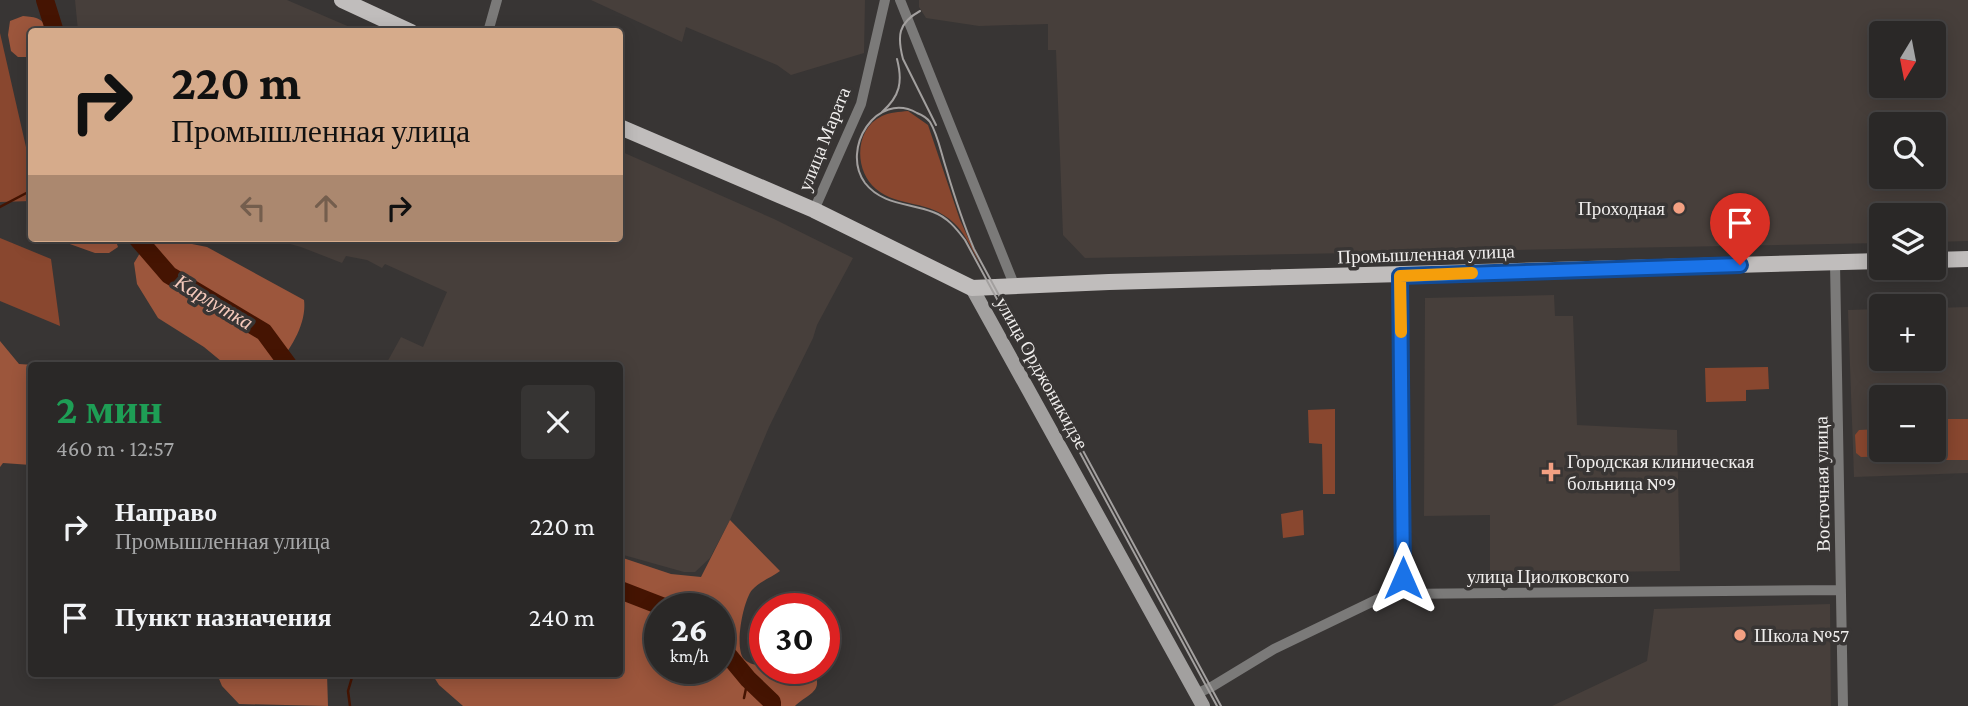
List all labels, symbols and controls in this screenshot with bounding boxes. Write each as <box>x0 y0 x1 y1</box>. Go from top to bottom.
north arrow <box>1869 21 1946 98</box>
map controls <box>1869 21 1946 462</box>
text: 220 m <box>171 55 301 110</box>
icon: right <box>56 56 147 147</box>
street label: улица Марата <box>794 83 855 194</box>
button: search <box>1869 112 1946 189</box>
text: Промышленная улица <box>171 113 470 149</box>
icon: left <box>234 189 272 227</box>
icon: ahead <box>307 189 345 227</box>
icon: right <box>380 189 418 227</box>
pin <box>1710 193 1770 265</box>
place label: Проходная <box>1578 198 1665 219</box>
marker: Проходная <box>1671 200 1687 216</box>
button: layers <box>1869 203 1946 280</box>
icon: arrive <box>1721 204 1759 242</box>
street label: Промышленная улица <box>1337 240 1516 268</box>
water label: Карлутка <box>170 269 258 335</box>
street label: улица Орджоникидзе <box>991 293 1093 453</box>
button: + <box>1869 294 1946 371</box>
text: 2 мин <box>56 385 163 432</box>
button: close <box>521 385 595 459</box>
button: − <box>1869 385 1946 462</box>
street label: Восточная улица <box>1810 416 1834 552</box>
text: 460 m · 12:57 <box>56 435 174 461</box>
place label: Городская клиническая больница №9 <box>1567 451 1755 494</box>
marker: Городская клиническая больница №9 <box>1541 462 1561 482</box>
text: Направо <box>115 498 217 527</box>
icon: right <box>56 508 94 546</box>
text: 220 m <box>530 512 595 541</box>
text: Промышленная улица <box>115 528 330 554</box>
position arrow <box>1366 541 1440 615</box>
street label: улица Циолковского <box>1467 566 1629 587</box>
speed limit sign: 30 <box>749 593 840 684</box>
icon: arrive <box>56 599 94 637</box>
text: Пункт назначения <box>115 603 332 632</box>
text: 240 m <box>529 603 595 632</box>
text: 26 <box>671 610 708 649</box>
place label: Школа №57 <box>1754 625 1849 646</box>
marker: Школа №57 <box>1732 627 1748 643</box>
text: km/h <box>670 646 709 666</box>

